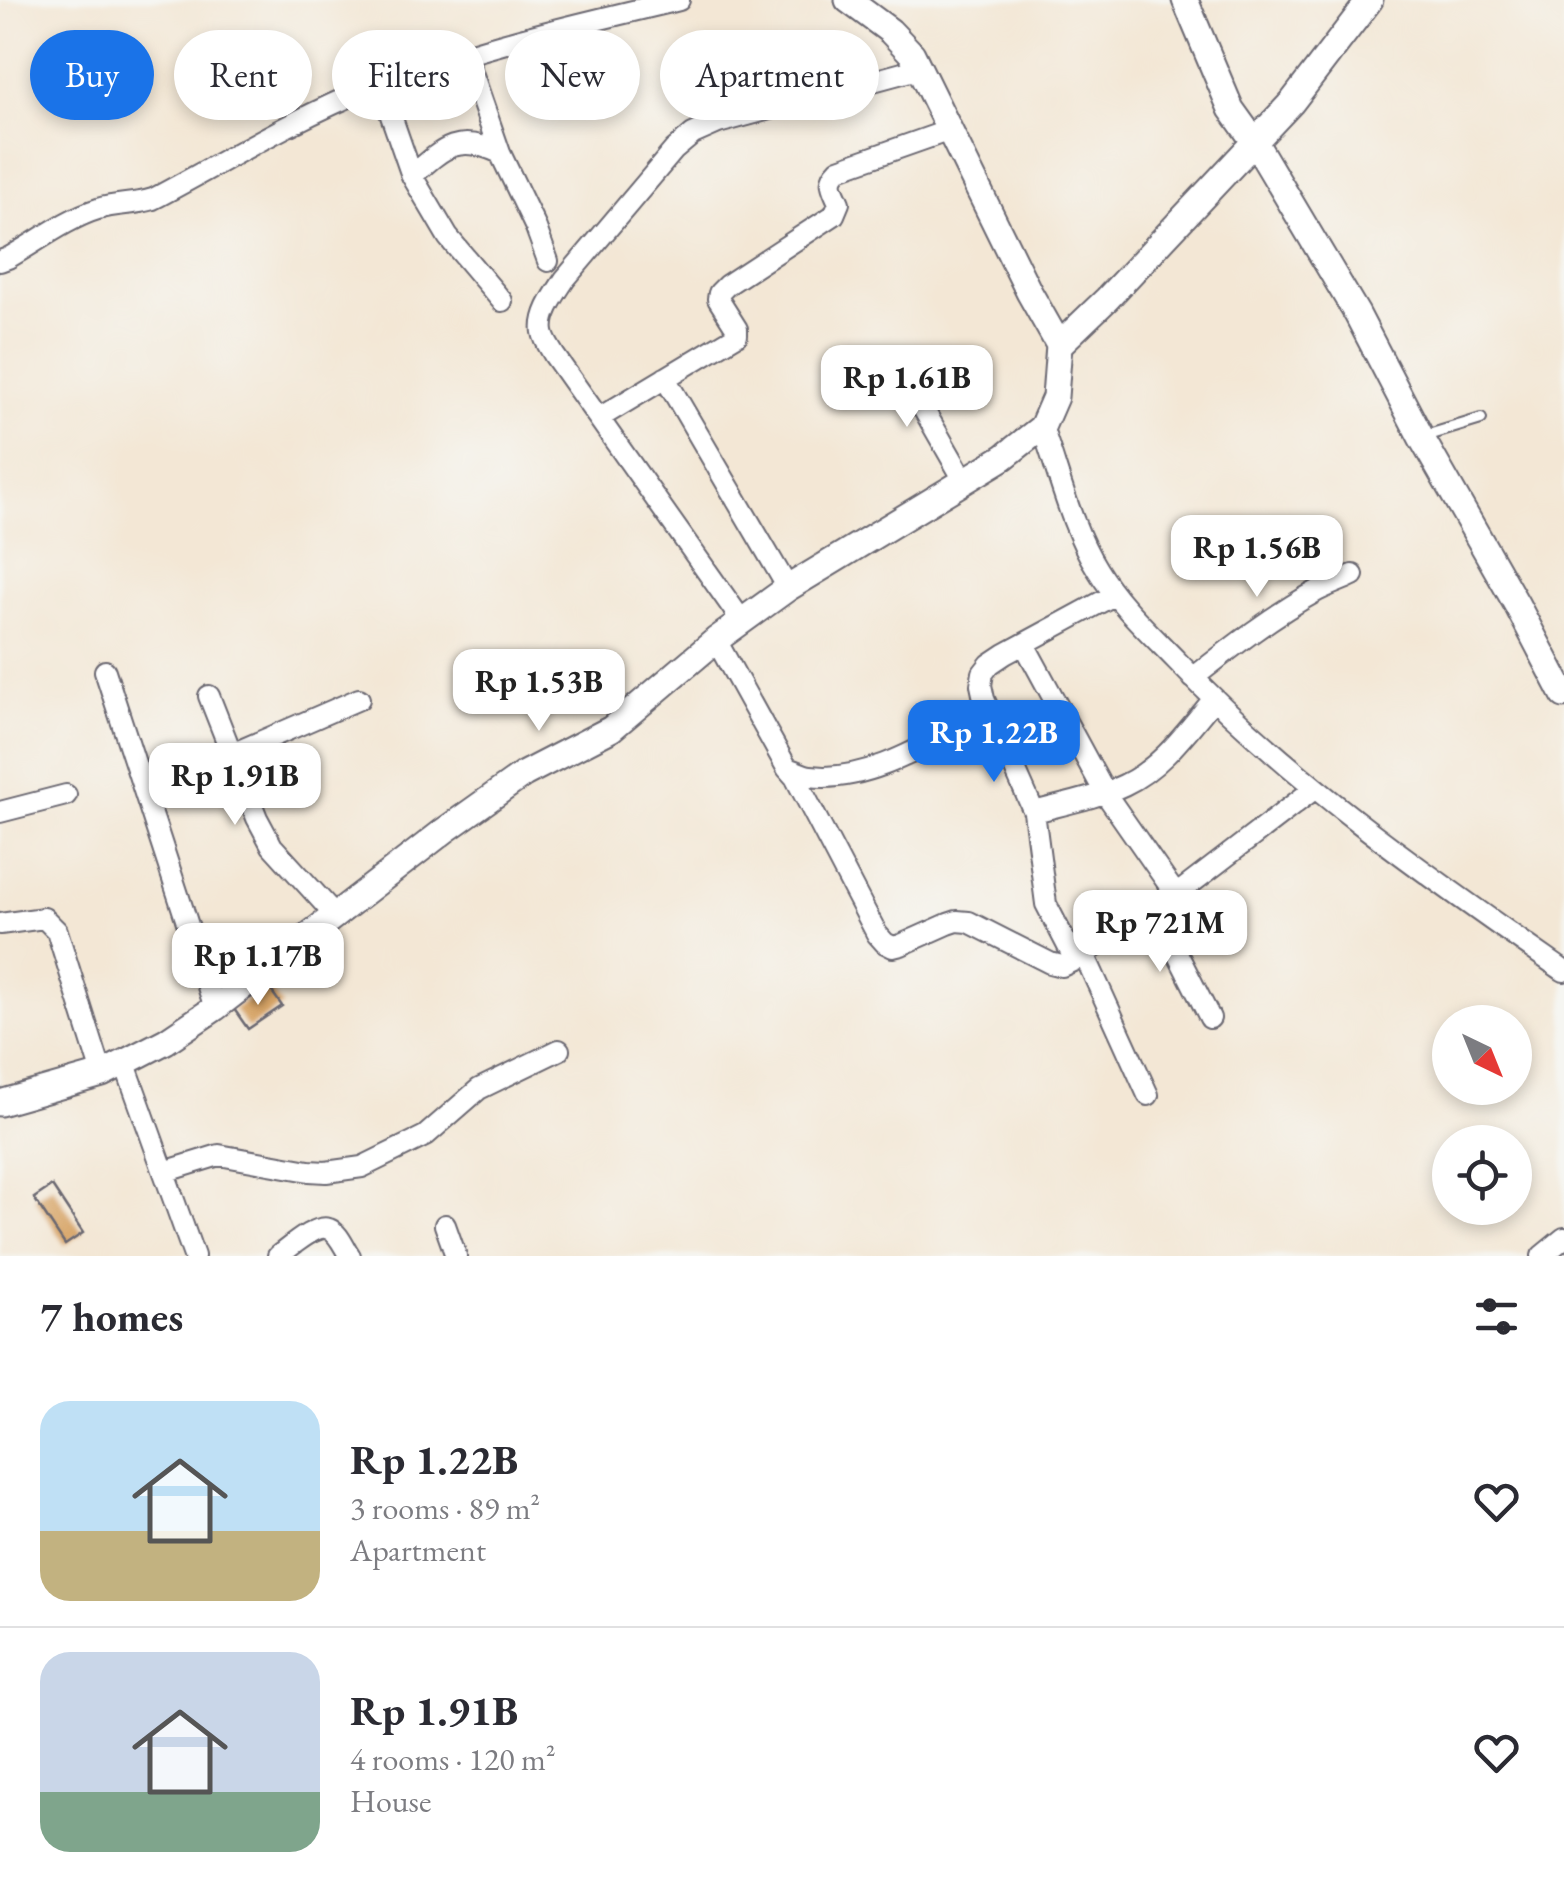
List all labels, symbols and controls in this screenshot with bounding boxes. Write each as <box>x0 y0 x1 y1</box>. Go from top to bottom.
chip: Buy <box>30 30 154 120</box>
chip: Rent <box>174 30 312 120</box>
chip: Filters <box>332 30 485 120</box>
chip: New <box>505 30 640 120</box>
chip: Apartment <box>660 30 879 120</box>
pin: Rp 1.61B <box>804 345 1010 430</box>
text: Rp 1.61B <box>843 356 971 398</box>
pin: Rp 1.56B <box>1154 515 1360 600</box>
text: Rp 1.56B <box>1193 526 1321 568</box>
pin: Rp 1.53B <box>436 649 642 734</box>
text: Rp 1.53B <box>475 660 603 702</box>
pin: Rp 1.22B <box>891 700 1097 785</box>
text: Rp 1.22B <box>930 711 1058 753</box>
pin: Rp 1.91B <box>132 743 338 828</box>
text: Rp 1.91B <box>171 754 299 796</box>
pin: Rp 721M <box>1068 890 1252 975</box>
text: Rp 721M <box>1095 901 1225 943</box>
pin: Rp 1.17B <box>155 923 361 1008</box>
text: Rp 1.17B <box>194 934 322 976</box>
north arrow <box>1432 1005 1532 1105</box>
map controls <box>1432 1005 1532 1225</box>
button: locate <box>1432 1125 1532 1225</box>
text: 7 homes <box>40 1289 183 1344</box>
icon: filters <box>1469 1289 1524 1344</box>
text: Rp 1.22B <box>350 1432 518 1487</box>
icon: home <box>120 1441 240 1561</box>
icon: heart <box>1469 1474 1524 1529</box>
text: 3 rooms · 89 m² <box>350 1487 540 1529</box>
text: Apartment <box>350 1529 486 1571</box>
text: Rp 1.91B <box>350 1683 518 1738</box>
icon: home <box>120 1692 240 1812</box>
icon: heart <box>1469 1725 1524 1780</box>
text: 4 rooms · 120 m² <box>350 1738 556 1780</box>
text: House <box>350 1780 431 1822</box>

